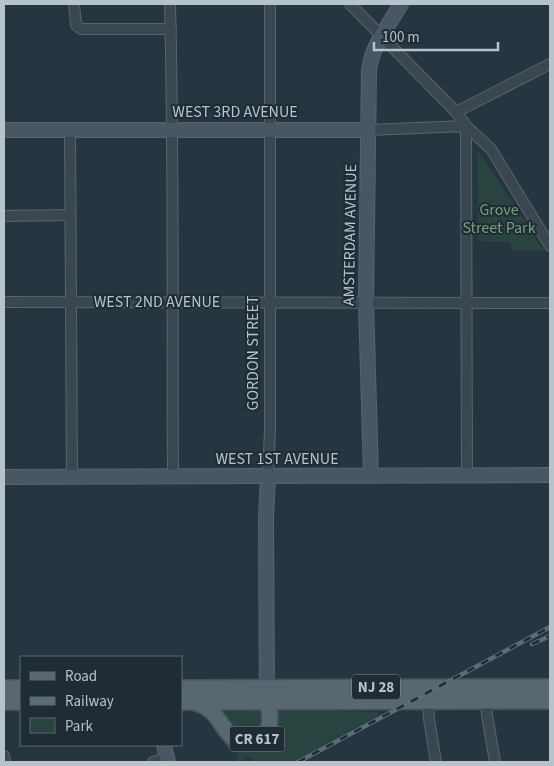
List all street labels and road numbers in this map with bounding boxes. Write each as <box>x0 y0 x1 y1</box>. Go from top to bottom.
street label: WEST 3RD AVENUE <box>172 101 298 123</box>
street label: AMSTERDAM AVENUE <box>338 164 362 306</box>
street label: WEST 2ND AVENUE <box>94 291 220 313</box>
street label: GORDON STREET <box>242 295 264 410</box>
street label: WEST 1ST AVENUE <box>215 448 339 470</box>
road number: NJ 28 <box>352 674 400 700</box>
road number: CR 617 <box>230 726 284 752</box>

